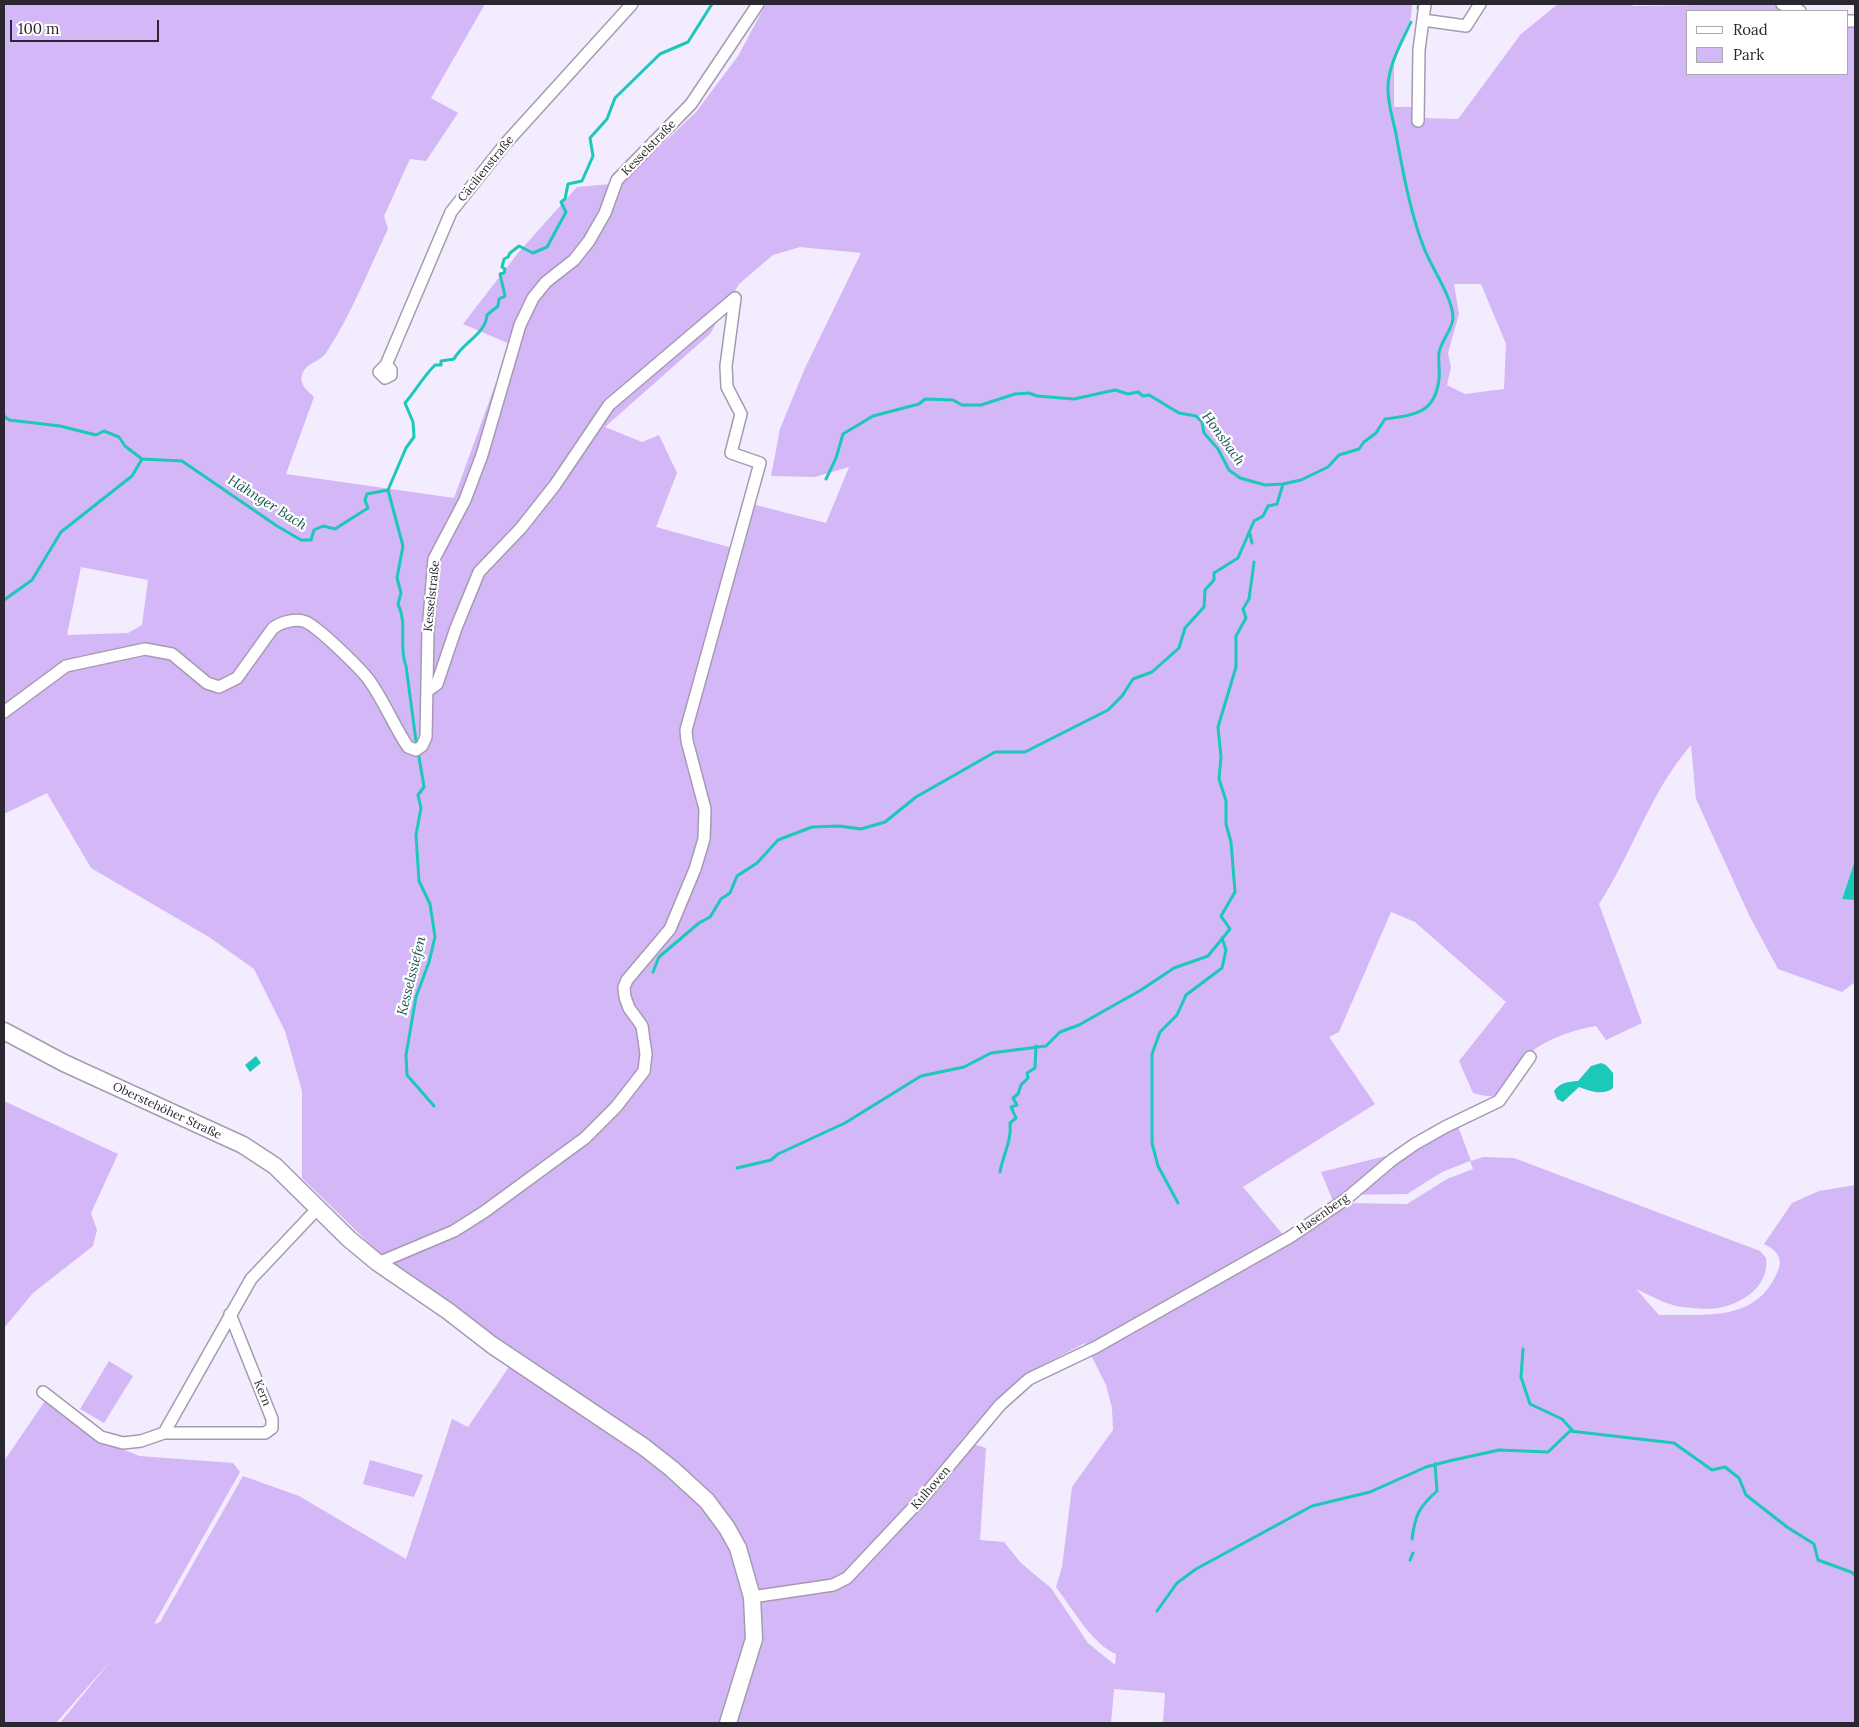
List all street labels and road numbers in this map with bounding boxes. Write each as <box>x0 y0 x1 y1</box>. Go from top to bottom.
street label: Kesselstraße <box>619 117 679 179</box>
street label: Cäcilienstraße <box>455 133 517 205</box>
street label: Kesselstraße <box>421 560 443 632</box>
street label: Oberstehöher Straße <box>110 1079 224 1143</box>
street label: Hasenberg <box>1294 1191 1352 1237</box>
street label: Kern <box>250 1378 274 1408</box>
street label: Kulhoven <box>908 1463 954 1513</box>

